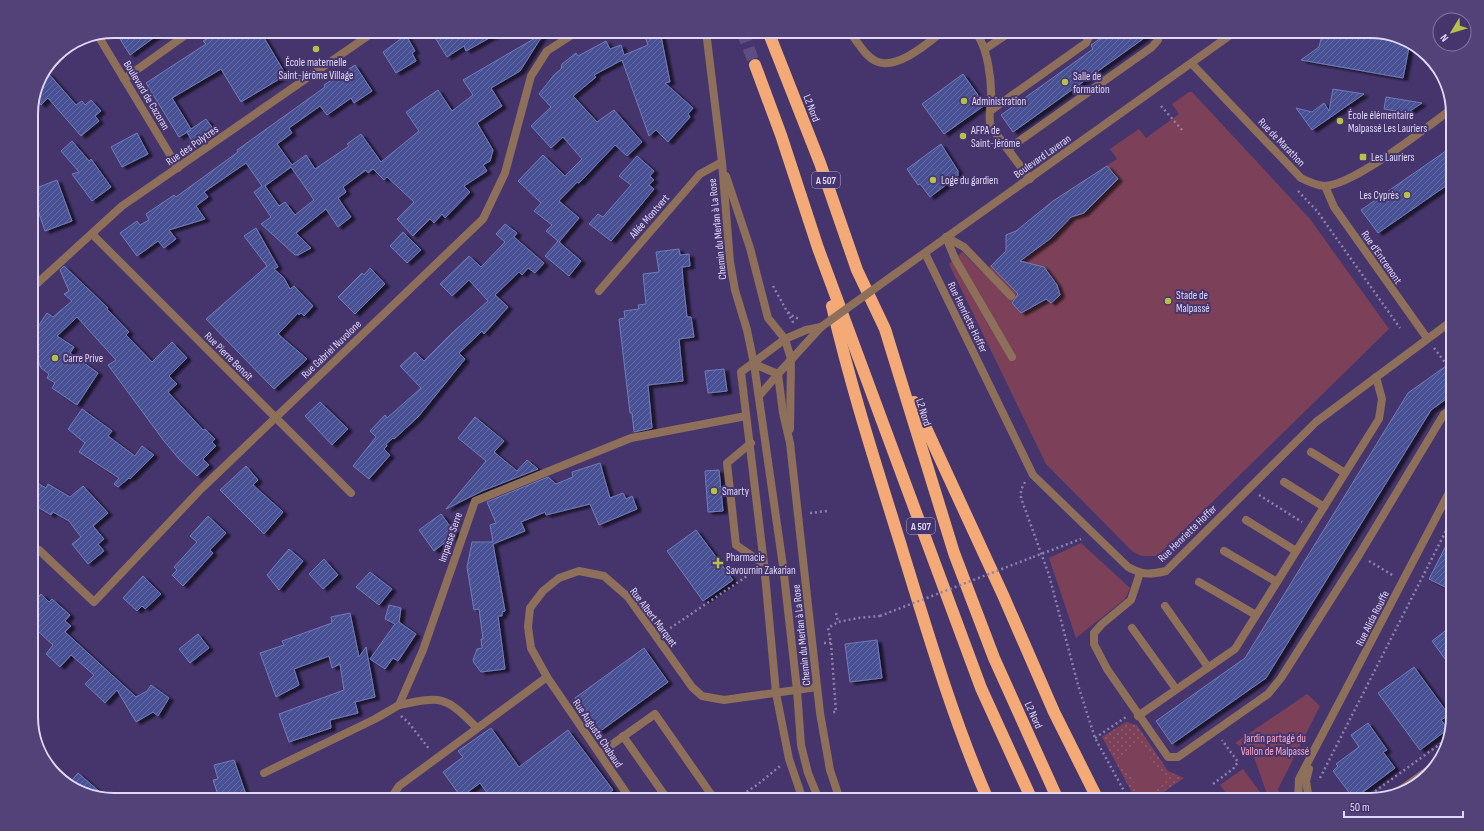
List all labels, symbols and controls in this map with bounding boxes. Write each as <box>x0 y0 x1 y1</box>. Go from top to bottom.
north arrow <box>1432 12 1472 52</box>
text: N <box>1438 31 1451 44</box>
marker: École maternelle Saint-Jérôme Village <box>311 44 321 54</box>
place label: École maternelle Saint-Jérôme Village <box>279 56 353 82</box>
street label: Boulevard de Cazoran <box>121 58 173 133</box>
place label: Salle de formation <box>1073 70 1110 96</box>
marker: Salle de formation <box>1060 77 1070 87</box>
street label: L2 Nord <box>800 93 823 124</box>
place label: Administration <box>971 95 1026 108</box>
marker: Administration <box>959 96 969 106</box>
place label: École élémentaire Malpassé Les Lauriers <box>1348 109 1427 135</box>
street label: Rue de Marathon <box>1255 116 1308 169</box>
marker: École élémentaire Malpassé Les Lauriers <box>1335 116 1345 126</box>
street label: Rue des Polytres <box>164 123 221 168</box>
place label: AFPA de Saint-Jérôme <box>970 124 1020 150</box>
marker: AFPA de Saint-Jérôme <box>958 131 968 141</box>
street label: Boulevard Laveran <box>1011 132 1074 181</box>
place label: Les Lauriers <box>1371 151 1415 164</box>
marker: Les Lauriers <box>1358 152 1368 162</box>
road number: A 507 <box>812 172 840 188</box>
place label: Loge du gardien <box>941 174 998 187</box>
marker: Loge du gardien <box>928 175 938 185</box>
street label: Chemin du Merlan à La Rose <box>706 178 729 280</box>
place label: Les Cyprès <box>1359 189 1399 202</box>
marker: Les Cyprès <box>1402 190 1412 200</box>
street label: Allée Montvert <box>626 191 672 242</box>
street label: Rue d'Entremont <box>1358 228 1405 287</box>
street label: Rue Henriette Hoffer <box>945 280 990 355</box>
place label: Stade de Malpassé <box>1176 289 1210 315</box>
marker: Stade de Malpassé <box>1163 296 1173 306</box>
street label: Rue Gabriel Nuvolone <box>299 318 364 381</box>
street label: Rue Pierre Benoît <box>202 329 256 384</box>
place label: Carre Prive <box>63 352 103 365</box>
marker: Carre Prive <box>50 353 60 363</box>
street label: L2 Nord <box>913 397 934 428</box>
place label: Smarty <box>722 485 750 498</box>
marker: Smarty <box>709 486 719 496</box>
street label: Rue Henriette Hoffer <box>1155 502 1219 565</box>
street label: Impasse Serre <box>436 511 465 564</box>
road number: A 507 <box>907 518 935 534</box>
place label: Pharmacie Savournin Zakarian <box>726 551 796 577</box>
marker: Pharmacie Savournin Zakarian <box>713 558 723 568</box>
street label: Chemin du Merlan à La Rose <box>790 584 813 686</box>
street label: Rue Albert Marquet <box>627 585 680 650</box>
street label: Rue Alida Rouffe <box>1353 588 1392 648</box>
street label: Rue Auguste Chabaud <box>570 697 626 770</box>
street label: L2 Nord <box>1022 700 1045 731</box>
park label: Jardin partagé du Vallon de Malpassé <box>1241 732 1309 758</box>
scale bar <box>1344 793 1463 819</box>
text: 50 m <box>1350 800 1370 815</box>

